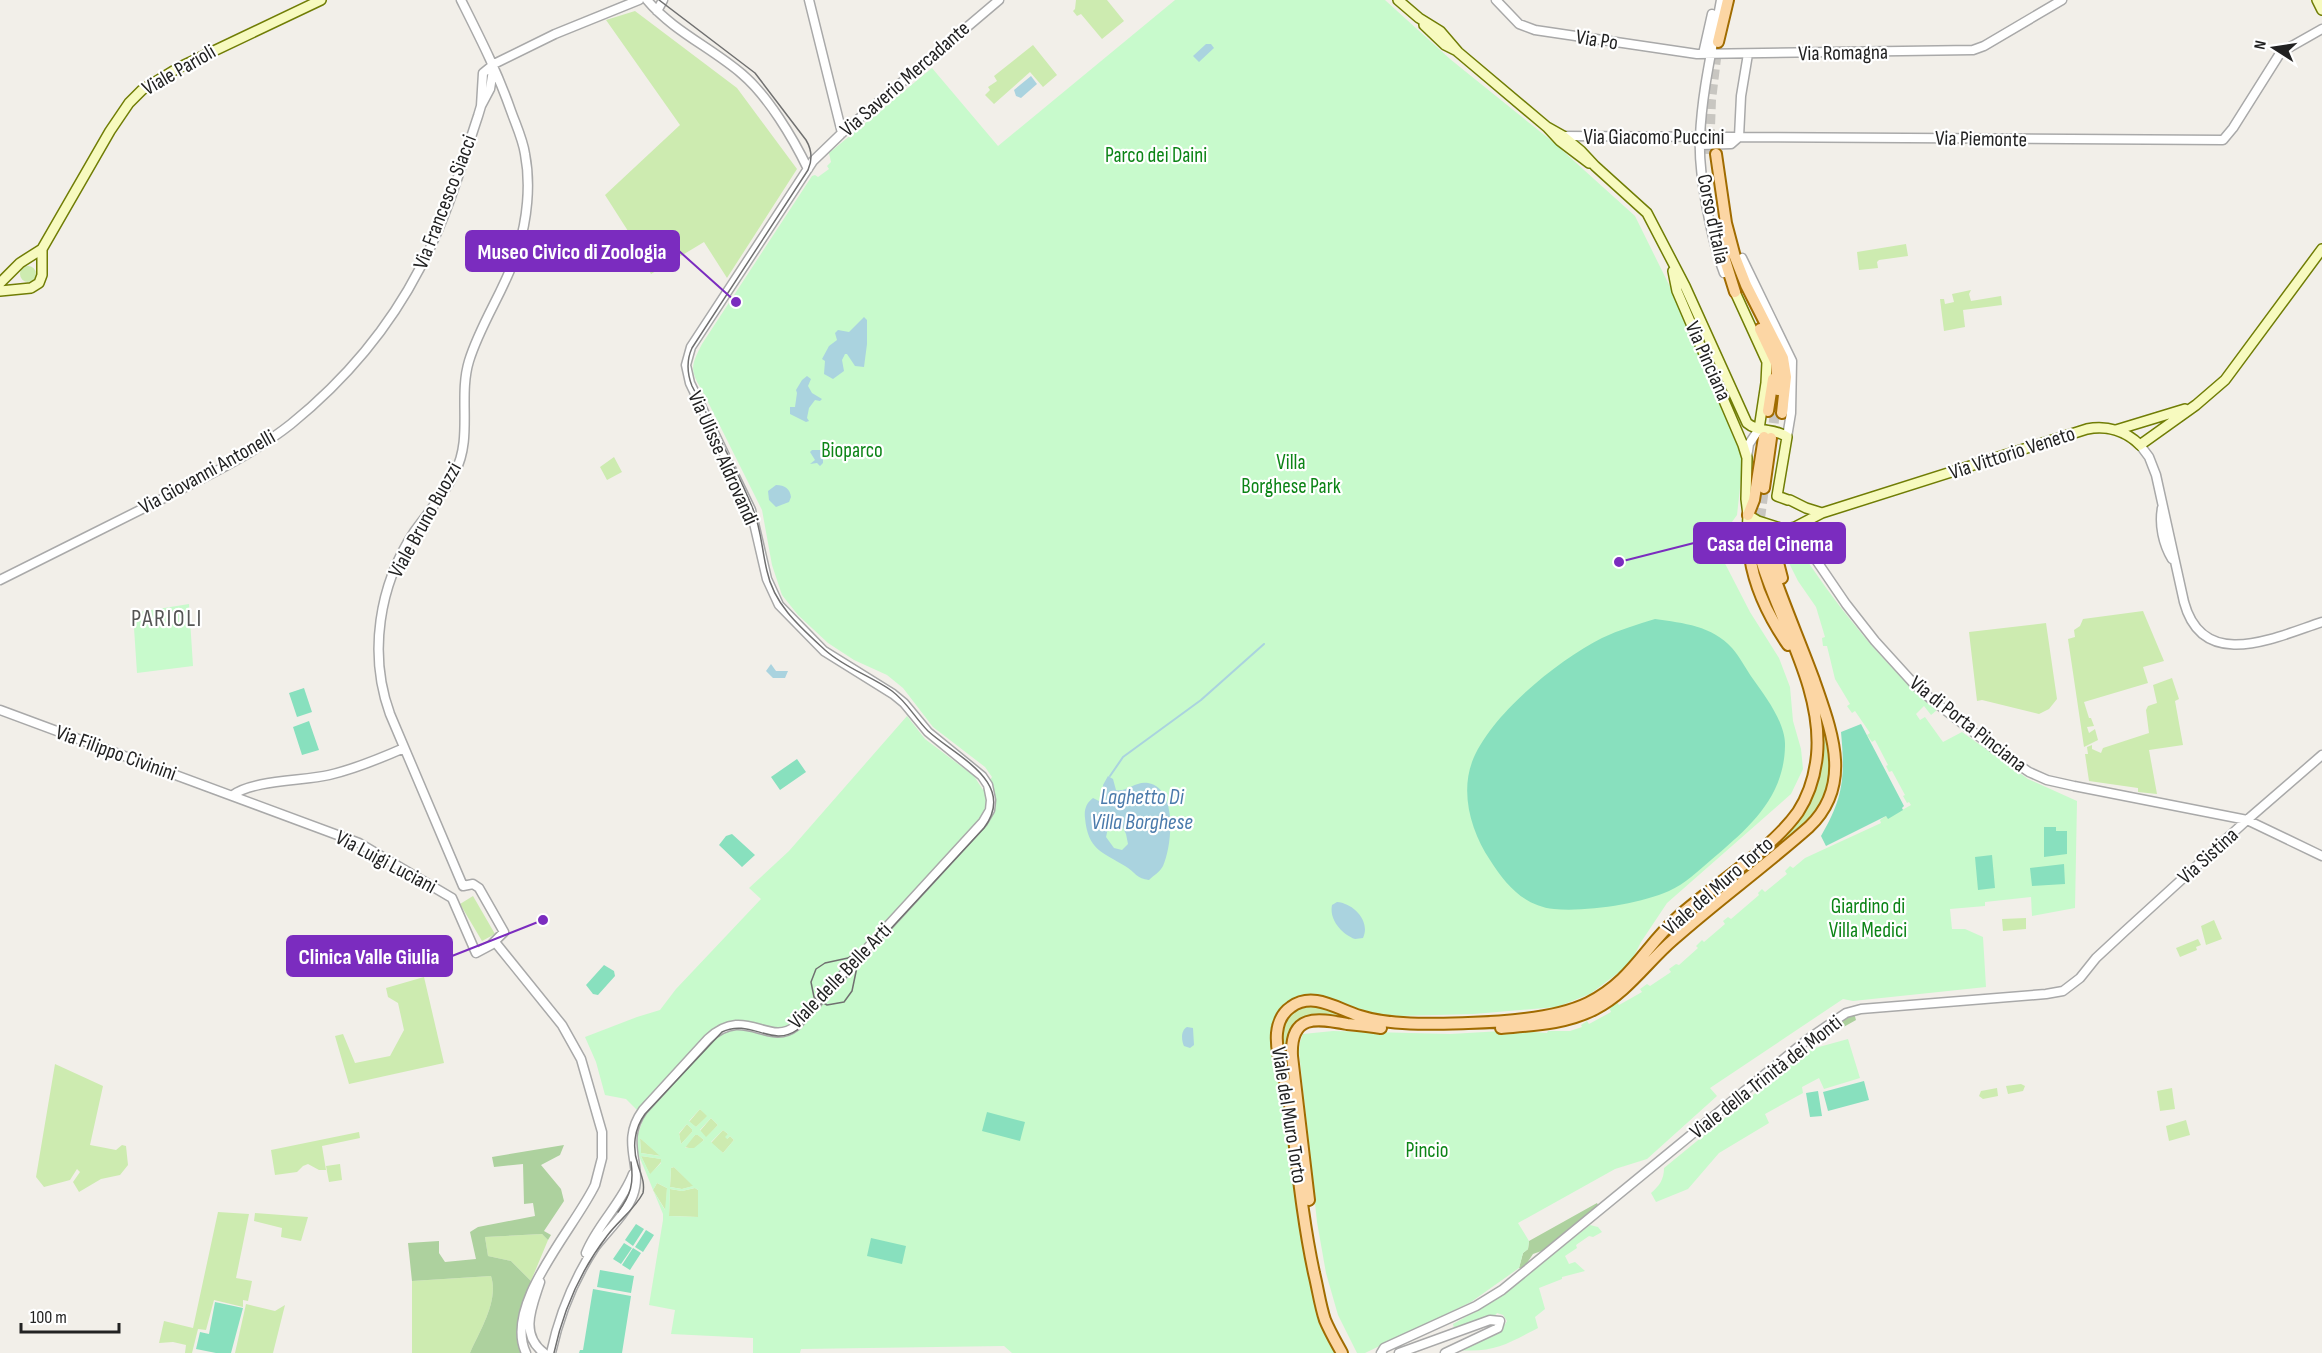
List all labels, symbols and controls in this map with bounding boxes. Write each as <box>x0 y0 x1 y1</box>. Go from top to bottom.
street label: Via Saverio Mercadante <box>835 16 975 142</box>
north arrow <box>2244 18 2304 78</box>
street label: Via Po <box>1574 24 1620 56</box>
street label: Viale Parioli <box>138 39 220 101</box>
text: N <box>2251 39 2271 51</box>
street label: Via Romagna <box>1798 40 1888 66</box>
street label: Via Giacomo Puccini <box>1583 125 1725 150</box>
street label: Via Piemonte <box>1935 126 2027 152</box>
street label: Via Francesco Siacci <box>408 131 482 273</box>
park label: Parco dei Daini <box>1105 143 1207 168</box>
street label: Corso d'Italia <box>1691 172 1735 266</box>
callout: Museo Civico di Zoologia <box>466 231 679 271</box>
text: Museo Civico di Zoologia <box>478 239 666 266</box>
street label: Via Pinciana <box>1679 318 1737 404</box>
street label: Via Ulisse Aldrovandi <box>682 387 764 529</box>
street label: Via Vittorio Veneto <box>1946 421 2078 485</box>
street label: Via Giovanni Antonelli <box>134 424 280 520</box>
park label: Bioparco <box>821 438 883 463</box>
park label: Villa Borghese Park <box>1241 450 1341 499</box>
street label: Viale Bruno Buozzi <box>383 458 467 582</box>
callout: Casa del Cinema <box>1694 523 1845 563</box>
text: Casa del Cinema <box>1707 531 1833 558</box>
district label: PARIOLI <box>131 604 203 633</box>
street label: Via di Porta Pinciana <box>1905 671 2031 777</box>
street label: Via Filippo Civinini <box>52 720 180 786</box>
water label: Laghetto Di Villa Borghese <box>1091 784 1193 836</box>
street label: Via Sistina <box>2173 822 2243 890</box>
street label: Via Luigi Luciani <box>331 825 441 899</box>
street label: Viale del Muro Torto <box>1658 831 1778 941</box>
park label: Giardino di Villa Medici <box>1829 894 1907 943</box>
street label: Viale delle Belle Arti <box>783 918 897 1034</box>
callout: Clinica Valle Giulia <box>287 936 452 976</box>
text: Clinica Valle Giulia <box>299 944 439 971</box>
street label: Viale della Trinità dei Monti <box>1685 1010 1847 1144</box>
street label: Viale del Muro Torto <box>1266 1045 1312 1185</box>
park label: Pincio <box>1406 1138 1448 1163</box>
scale bar <box>21 1296 118 1334</box>
text: 100 m <box>30 1307 67 1328</box>

